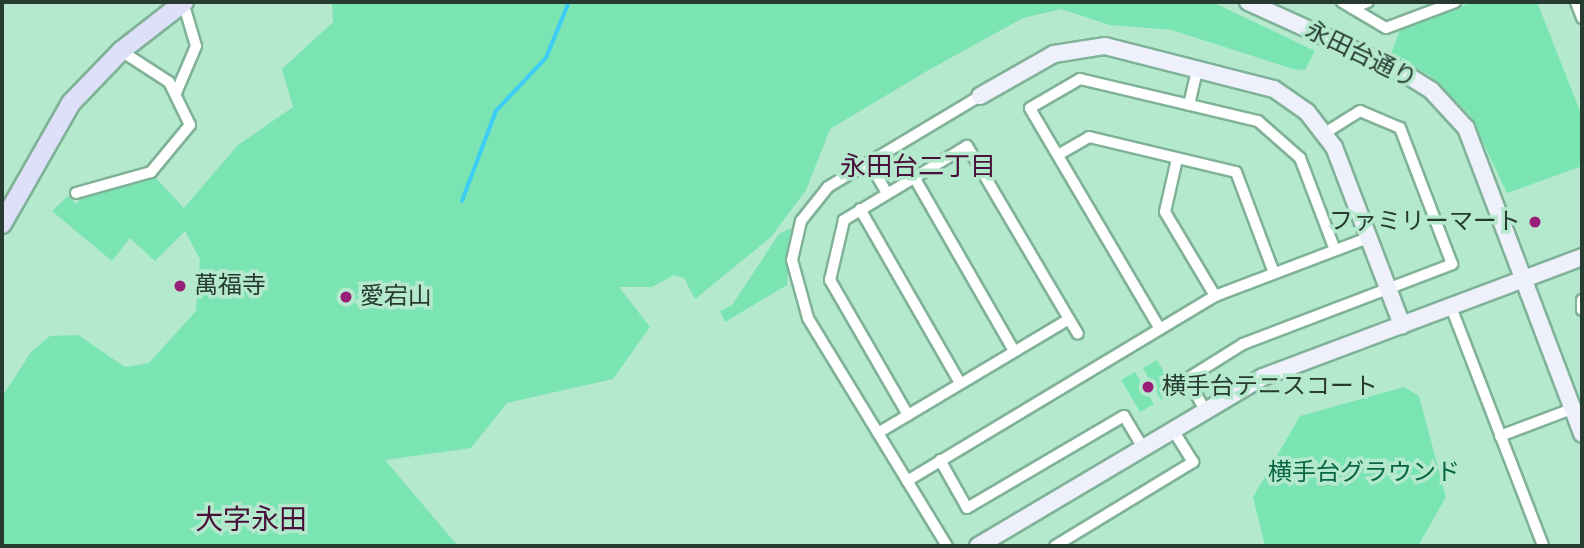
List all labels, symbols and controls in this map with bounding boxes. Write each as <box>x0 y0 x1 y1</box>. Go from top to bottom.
street label: 永田台通り <box>1301 16 1421 94</box>
district label: 永田台二丁目 <box>840 151 996 183</box>
place label: ファミリーマート <box>1329 208 1521 236</box>
marker: ファミリーマート <box>1527 214 1543 230</box>
place label: 萬福寺 <box>194 272 266 300</box>
marker: 萬福寺 <box>172 278 188 294</box>
place label: 愛宕山 <box>360 283 432 311</box>
marker: 愛宕山 <box>338 289 354 305</box>
place label: 横手台テニスコート <box>1162 373 1378 401</box>
marker: 横手台テニスコート <box>1140 379 1156 395</box>
park label: 横手台グラウンド <box>1268 459 1460 487</box>
district label: 大字永田 <box>195 503 307 537</box>

